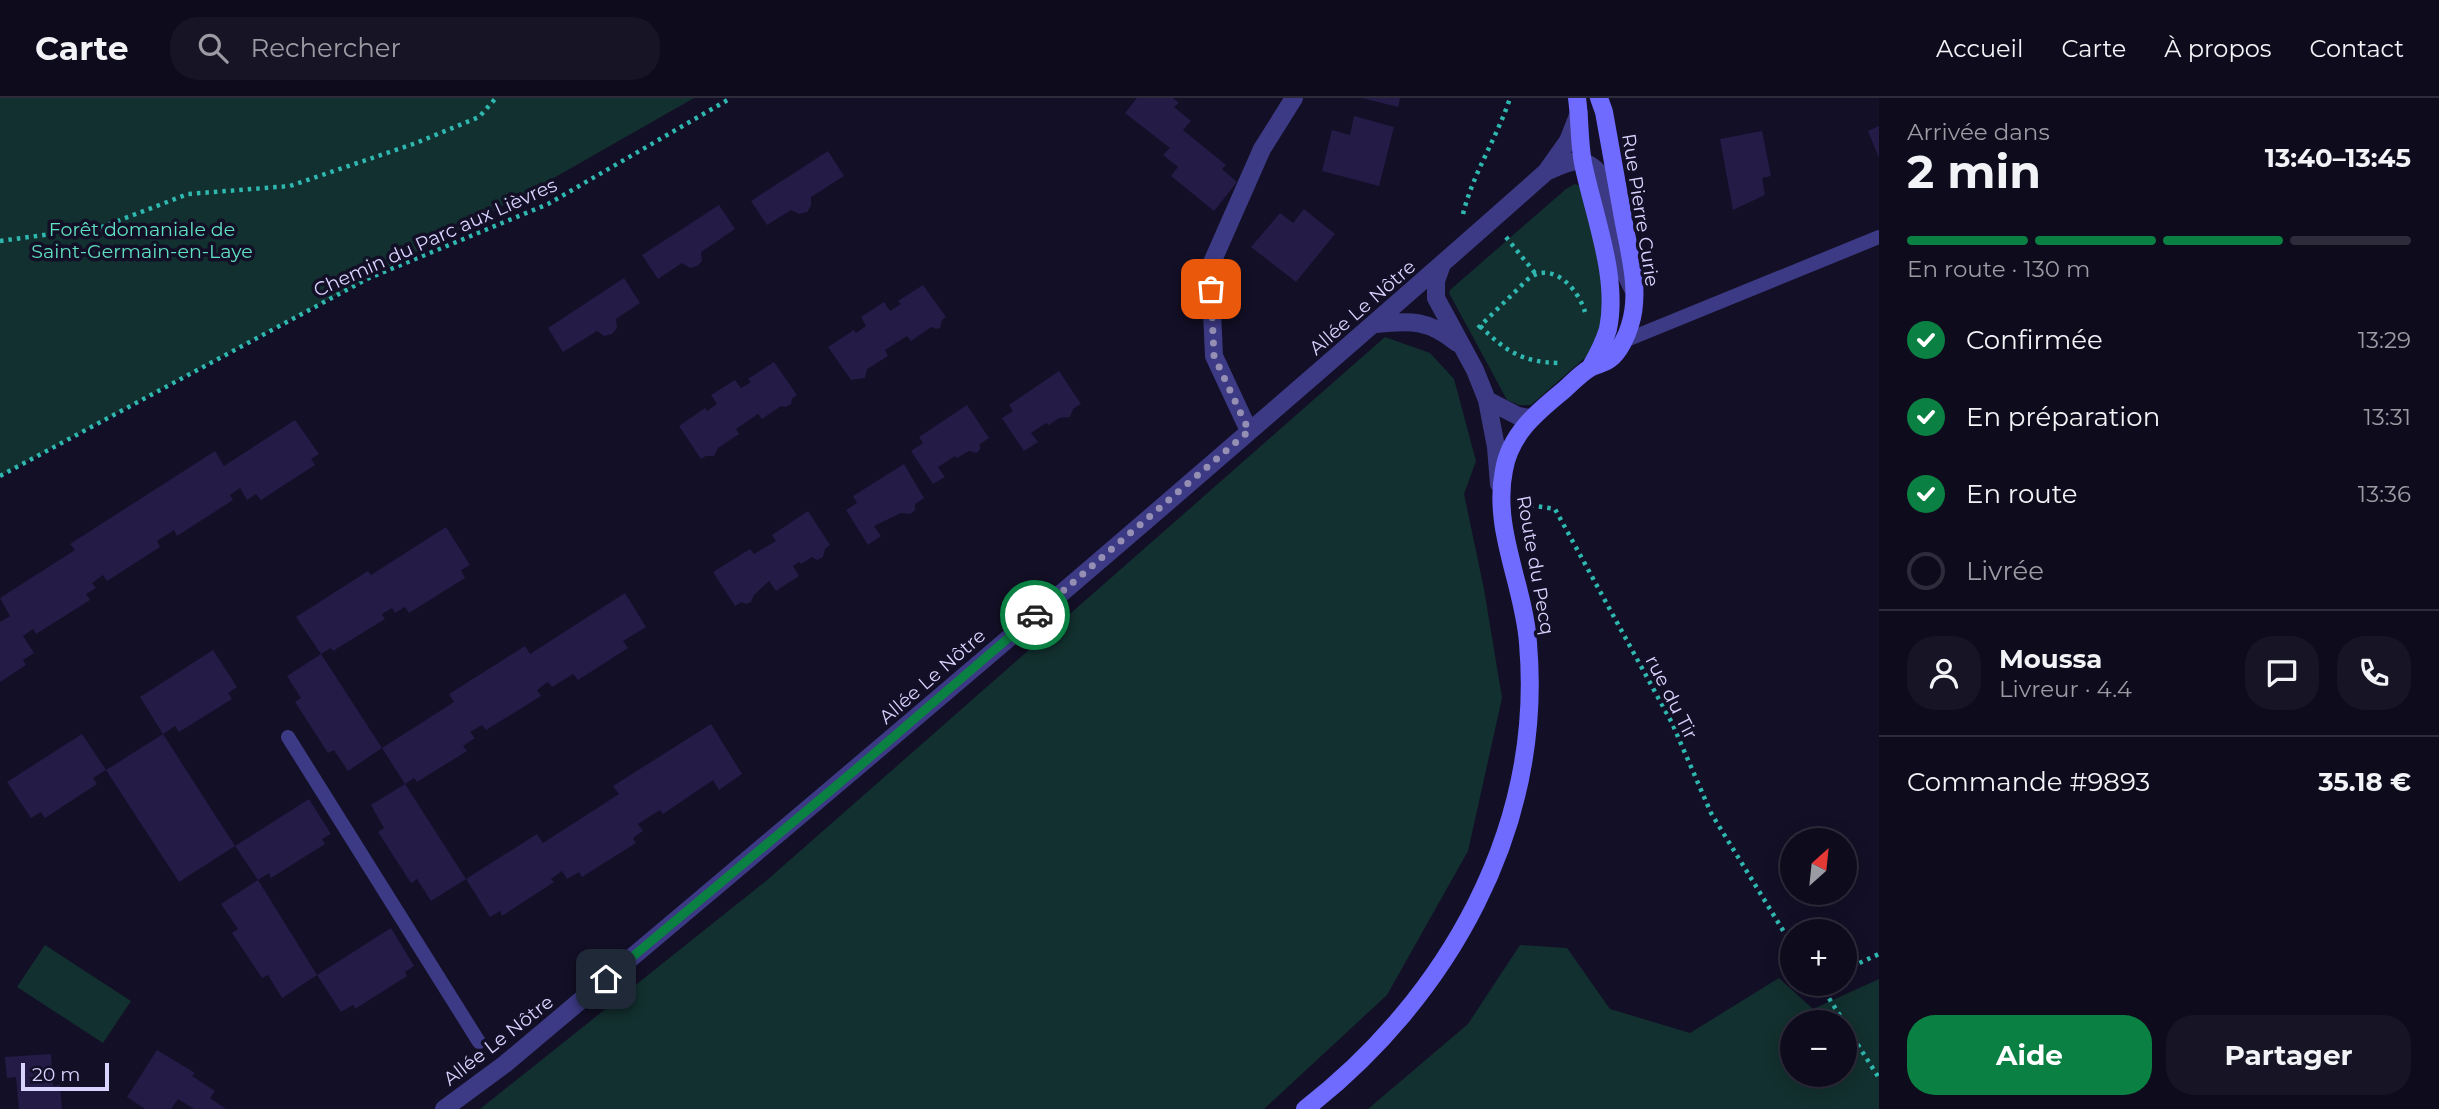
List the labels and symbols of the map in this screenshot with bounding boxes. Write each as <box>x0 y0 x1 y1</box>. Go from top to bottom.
street label: Rue Pierre Curie <box>1617 132 1664 288</box>
street label: Chemin du Parc aux Lièvres <box>310 173 561 302</box>
park label: Forêt domaniale de Saint-Germain-en-Laye <box>31 218 253 263</box>
street label: Allée Le Nôtre <box>1305 255 1420 360</box>
pin <box>1181 259 1241 319</box>
street label: Route du Pecq <box>1512 494 1559 637</box>
courier <box>1000 580 1070 650</box>
street label: Allée Le Nôtre <box>875 624 990 729</box>
street label: rue du Tir <box>1641 651 1702 743</box>
north arrow <box>1780 828 1857 905</box>
pin <box>576 949 636 1009</box>
street label: Allée Le Nôtre <box>439 990 558 1090</box>
scale bar <box>21 1060 108 1092</box>

